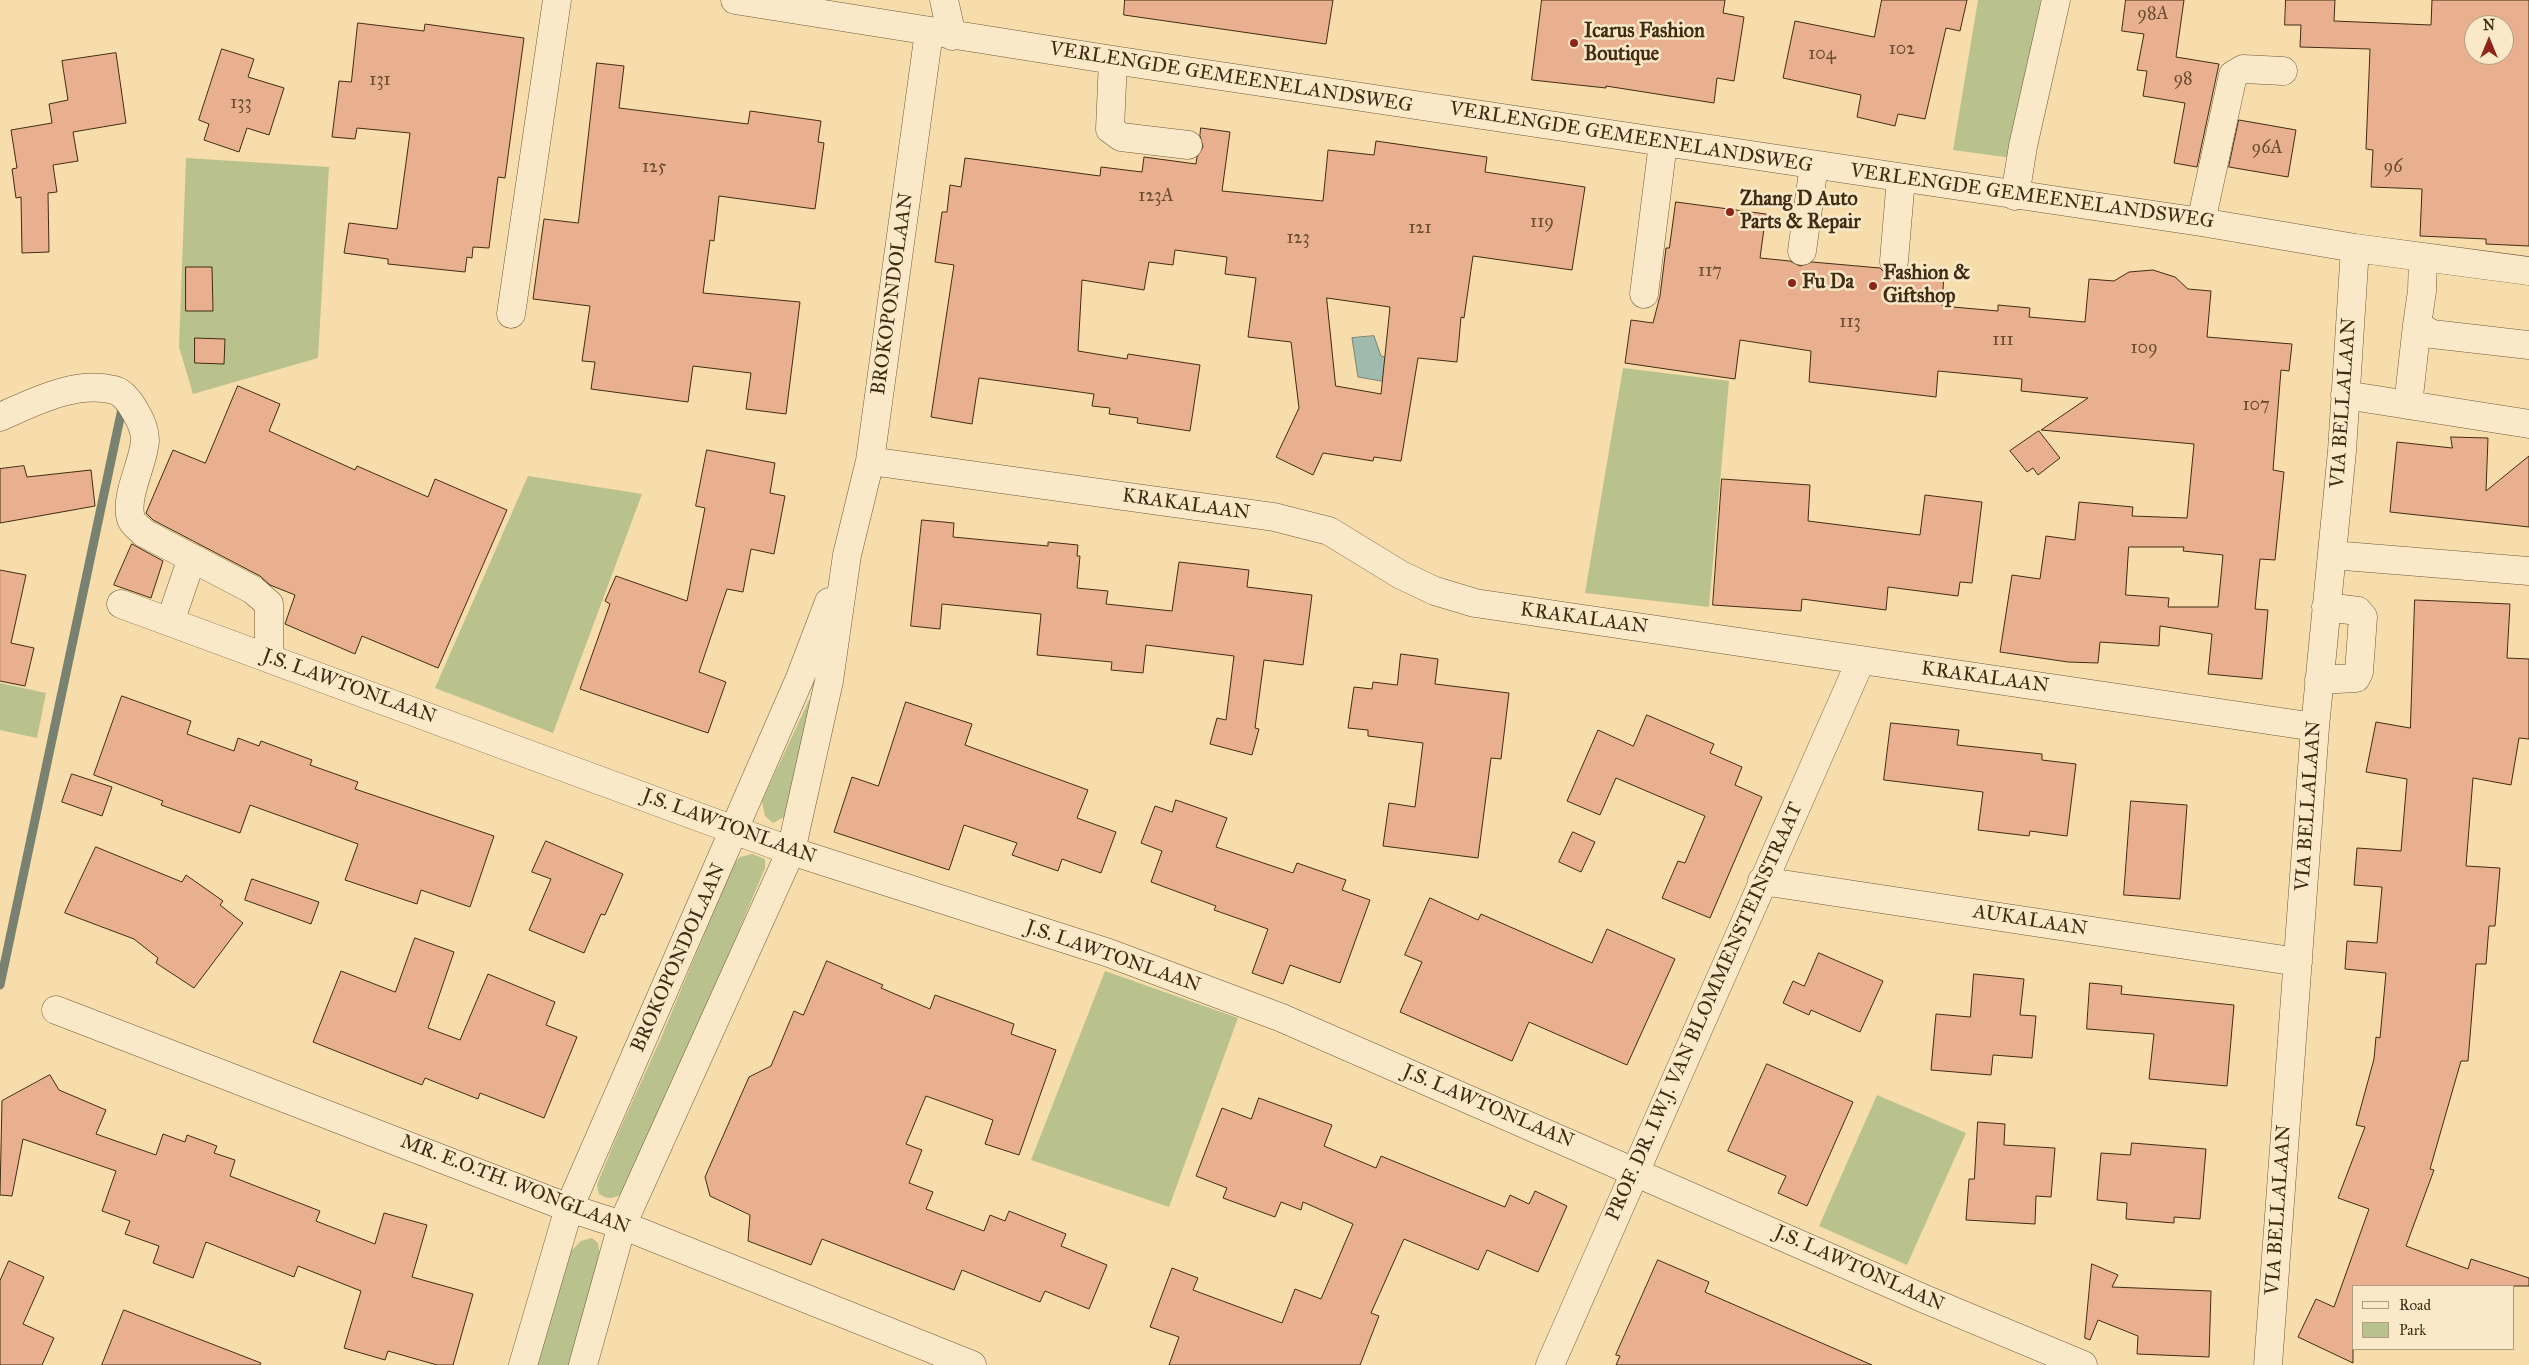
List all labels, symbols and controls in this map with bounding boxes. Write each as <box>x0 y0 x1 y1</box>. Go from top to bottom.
house number: 98A <box>2137 4 2169 26</box>
north arrow <box>2464 15 2514 65</box>
text: N <box>2483 17 2495 34</box>
place label: Icarus Fashion Boutique <box>1584 20 1705 67</box>
street label: VERLENGDE GEMEENELANDSWEG <box>1048 37 1414 119</box>
marker: Icarus Fashion Boutique <box>1568 37 1580 49</box>
house number: 102 <box>1889 39 1915 61</box>
house number: 104 <box>1808 44 1836 66</box>
house number: 98 <box>2173 69 2193 91</box>
house number: 131 <box>369 70 391 92</box>
house number: 133 <box>230 93 252 115</box>
street label: VERLENGDE GEMEENELANDSWEG <box>1448 97 1814 179</box>
house number: 96A <box>2251 138 2283 160</box>
house number: 125 <box>642 157 666 179</box>
house number: 96 <box>2384 157 2402 179</box>
street label: VERLENGDE GEMEENELANDSWEG <box>1848 160 2216 234</box>
house number: 123A <box>1138 186 1174 208</box>
place label: Zhang D Auto Parts & Repair <box>1740 188 1861 235</box>
street label: BROKOPONDOLAAN <box>867 191 919 397</box>
marker: Zhang D Auto Parts & Repair <box>1724 206 1736 218</box>
house number: 119 <box>1530 212 1554 234</box>
house number: 121 <box>1408 218 1432 240</box>
house number: 123 <box>1286 228 1310 250</box>
house number: 117 <box>1698 261 1722 283</box>
place label: Fashion & Giftshop <box>1883 262 1970 309</box>
place label: Fu Da <box>1802 271 1854 295</box>
marker: Fu Da <box>1786 277 1798 289</box>
marker: Fashion & Giftshop <box>1867 280 1879 292</box>
house number: 113 <box>1839 312 1861 334</box>
street label: VIA BELLALAAN <box>2326 317 2362 489</box>
house number: 111 <box>1992 330 2014 352</box>
house number: 109 <box>2130 338 2158 360</box>
house number: 107 <box>2242 395 2270 417</box>
street label: KRAKALAAN <box>1121 484 1251 526</box>
street label: KRAKALAAN <box>1519 598 1649 640</box>
street label: J.S. LAWTONLAAN <box>259 644 439 730</box>
street label: KRAKALAAN <box>1920 657 2050 699</box>
street label: VIA BELLALAAN <box>2291 720 2327 892</box>
street label: J.S. LAWTONLAAN <box>639 784 819 870</box>
street label: PROF. DR. I.W.J. VAN BLOMMENSTEINSTRAAT <box>1601 799 1809 1225</box>
street label: BROKOPONDOLAAN <box>627 860 731 1056</box>
street label: AUKALAAN <box>1971 900 2089 942</box>
street label: J.S. LAWTONLAAN <box>1022 916 1204 998</box>
street label: J.S. LAWTONLAAN <box>1399 1060 1577 1154</box>
street label: VIA BELLALAAN <box>2261 1124 2297 1296</box>
street label: MR. E.O.TH. WONGLAAN <box>397 1130 633 1240</box>
street label: J.S. LAWTONLAAN <box>1770 1221 1948 1317</box>
legend <box>2352 1285 2514 1350</box>
text: Road <box>2399 1296 2431 1314</box>
text: Park <box>2399 1321 2426 1339</box>

